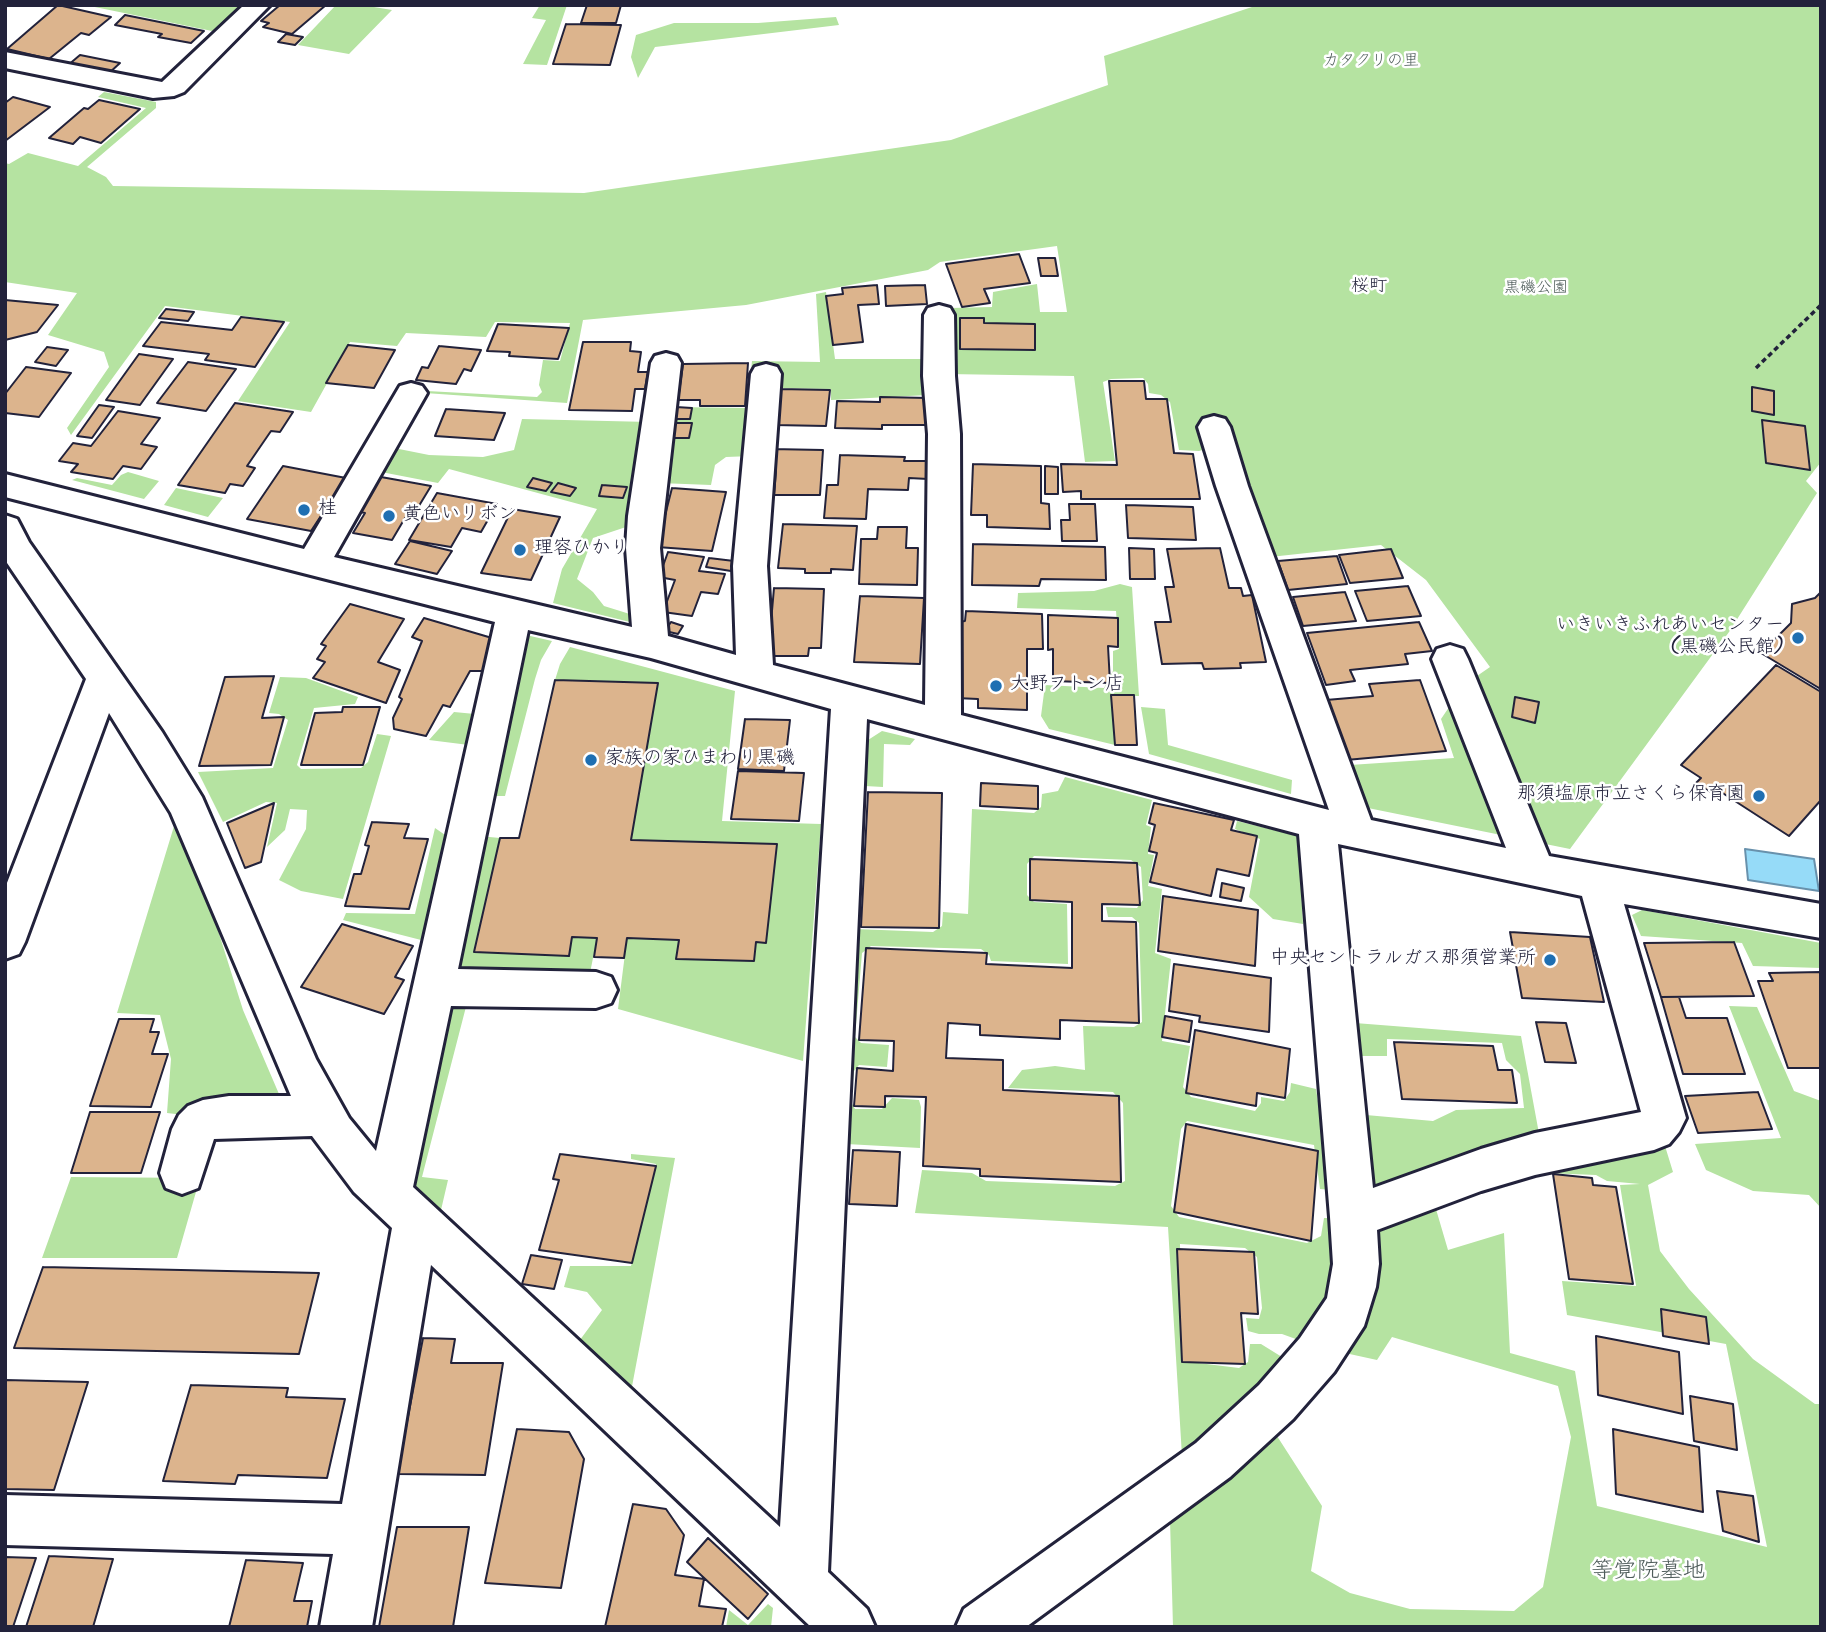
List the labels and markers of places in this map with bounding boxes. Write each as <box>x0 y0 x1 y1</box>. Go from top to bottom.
place label: 桂 <box>318 499 337 521</box>
marker: 桂 <box>296 502 312 518</box>
place label: 黄色いリボン <box>403 505 517 527</box>
marker: 黄色いリボン <box>381 508 397 524</box>
place label: 理容ひかり <box>534 539 629 561</box>
marker: 理容ひかり <box>512 542 528 558</box>
place label: いきいきふれあいセンター (黒磯公民館) <box>1556 616 1784 660</box>
marker: いきいきふれあいセンター (黒磯公民館) <box>1790 630 1806 646</box>
place label: 大野フトン店 <box>1010 675 1124 697</box>
marker: 大野フトン店 <box>988 678 1004 694</box>
place label: 家族の家ひまわり黒磯 <box>605 749 795 771</box>
marker: 家族の家ひまわり黒磯 <box>583 752 599 768</box>
place label: 那須塩原市立さくら保育園 <box>1517 785 1745 807</box>
marker: 那須塩原市立さくら保育園 <box>1751 788 1767 804</box>
place label: 中央セントラルガス那須営業所 <box>1270 949 1536 971</box>
marker: 中央セントラルガス那須営業所 <box>1542 952 1558 968</box>

